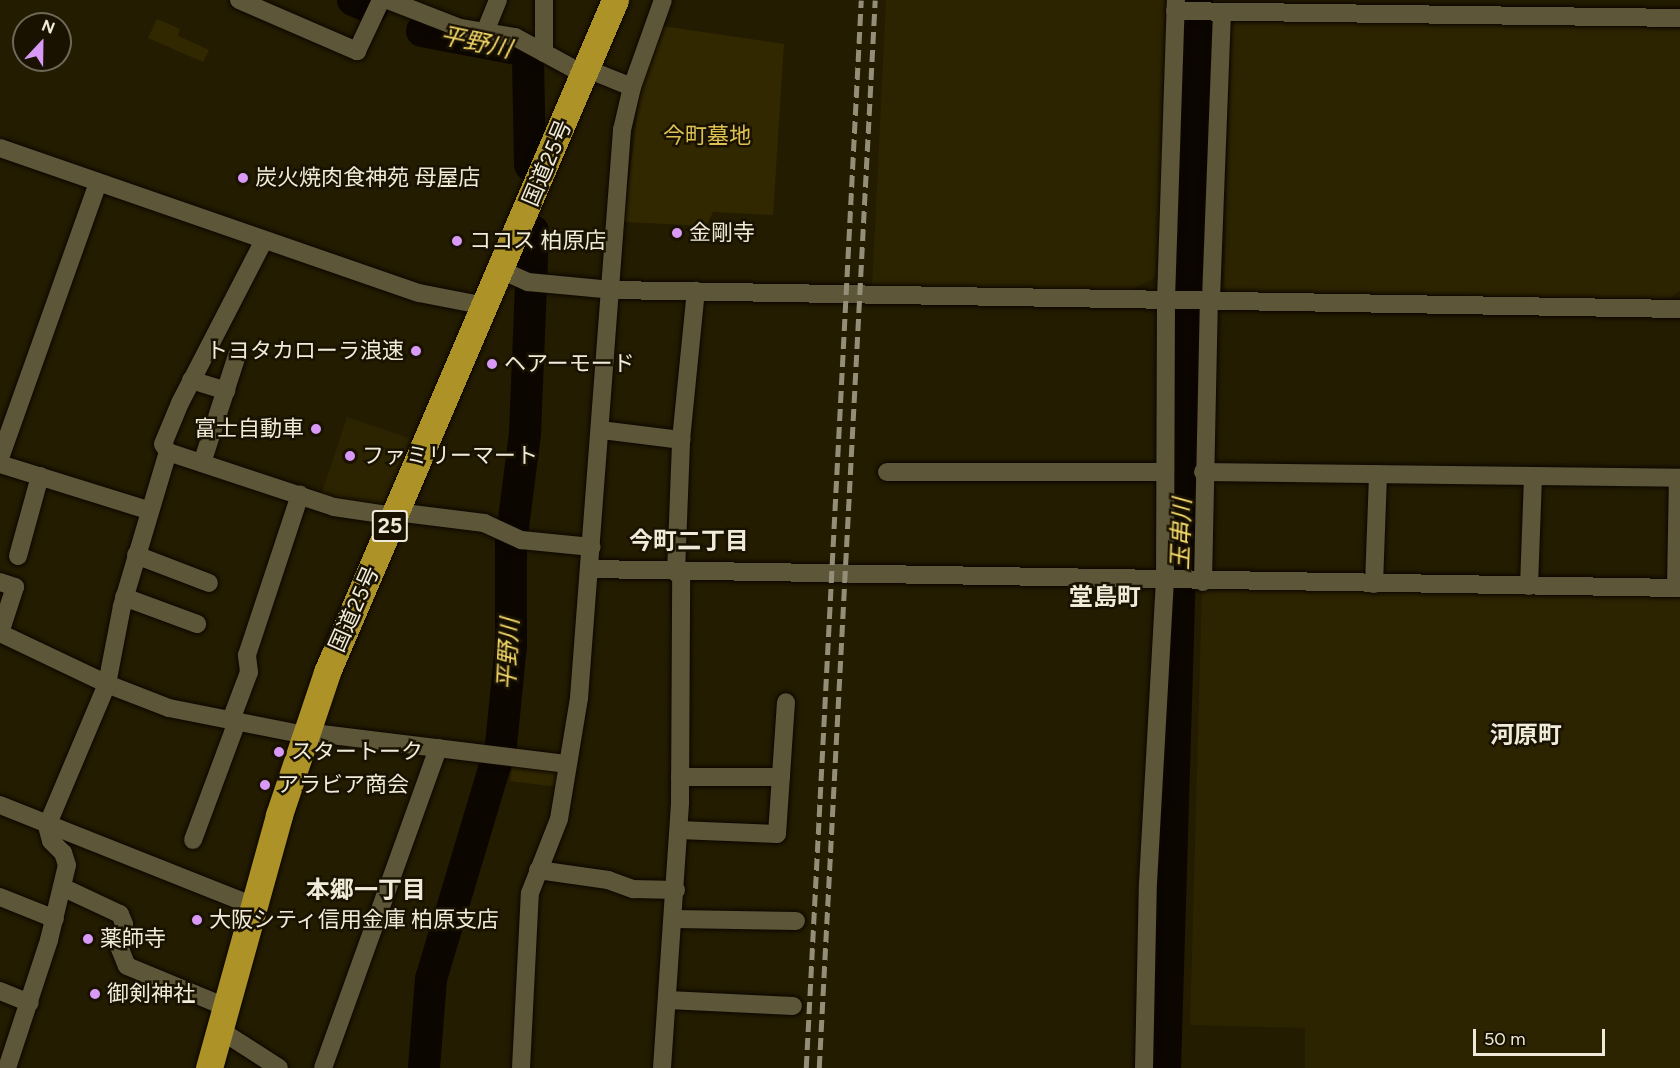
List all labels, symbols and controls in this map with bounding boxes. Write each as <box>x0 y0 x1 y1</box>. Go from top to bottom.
north arrow <box>12 12 72 72</box>
text: N <box>39 16 57 38</box>
water label: 平野川 <box>438 20 514 64</box>
street label: 国道25号 <box>517 116 577 210</box>
park label: 今町墓地 <box>663 123 751 149</box>
place label: 炭火焼肉食神苑 母屋店 <box>255 165 480 191</box>
marker: 炭火焼肉食神苑 母屋店 <box>236 171 250 185</box>
place label: 金剛寺 <box>689 220 755 246</box>
marker: 金剛寺 <box>670 226 684 240</box>
place label: ココス 柏原店 <box>469 228 606 254</box>
marker: ココス 柏原店 <box>450 234 464 248</box>
place label: トヨタカローラ浪速 <box>206 338 404 364</box>
marker: トヨタカローラ浪速 <box>409 344 423 358</box>
place label: ヘアーモード <box>504 351 635 377</box>
marker: ヘアーモード <box>485 357 499 371</box>
place label: 富士自動車 <box>194 416 304 442</box>
marker: 富士自動車 <box>309 422 323 436</box>
place label: ファミリーマート <box>362 443 538 469</box>
marker: ファミリーマート <box>343 449 357 463</box>
water label: 玉串川 <box>1165 498 1197 570</box>
road number: 25 <box>370 508 410 544</box>
district label: 今町二丁目 <box>629 527 749 555</box>
street label: 国道25号 <box>323 562 385 656</box>
district label: 堂島町 <box>1069 583 1141 611</box>
water label: 平野川 <box>492 617 524 691</box>
district label: 河原町 <box>1490 721 1562 749</box>
place label: スタートーク <box>291 739 423 765</box>
marker: スタートーク <box>272 745 286 759</box>
place label: アラビア商会 <box>277 772 409 798</box>
marker: アラビア商会 <box>258 778 272 792</box>
district label: 本郷一丁目 <box>306 876 426 904</box>
place label: 大阪シティ信用金庫 柏原支店 <box>209 907 500 933</box>
marker: 大阪シティ信用金庫 柏原支店 <box>190 913 204 927</box>
place label: 薬師寺 <box>100 926 166 952</box>
marker: 薬師寺 <box>81 932 95 946</box>
place label: 御剣神社 <box>107 981 195 1007</box>
marker: 御剣神社 <box>88 987 102 1001</box>
scale bar <box>1476 1017 1608 1055</box>
text: 50 m <box>1484 1028 1526 1050</box>

